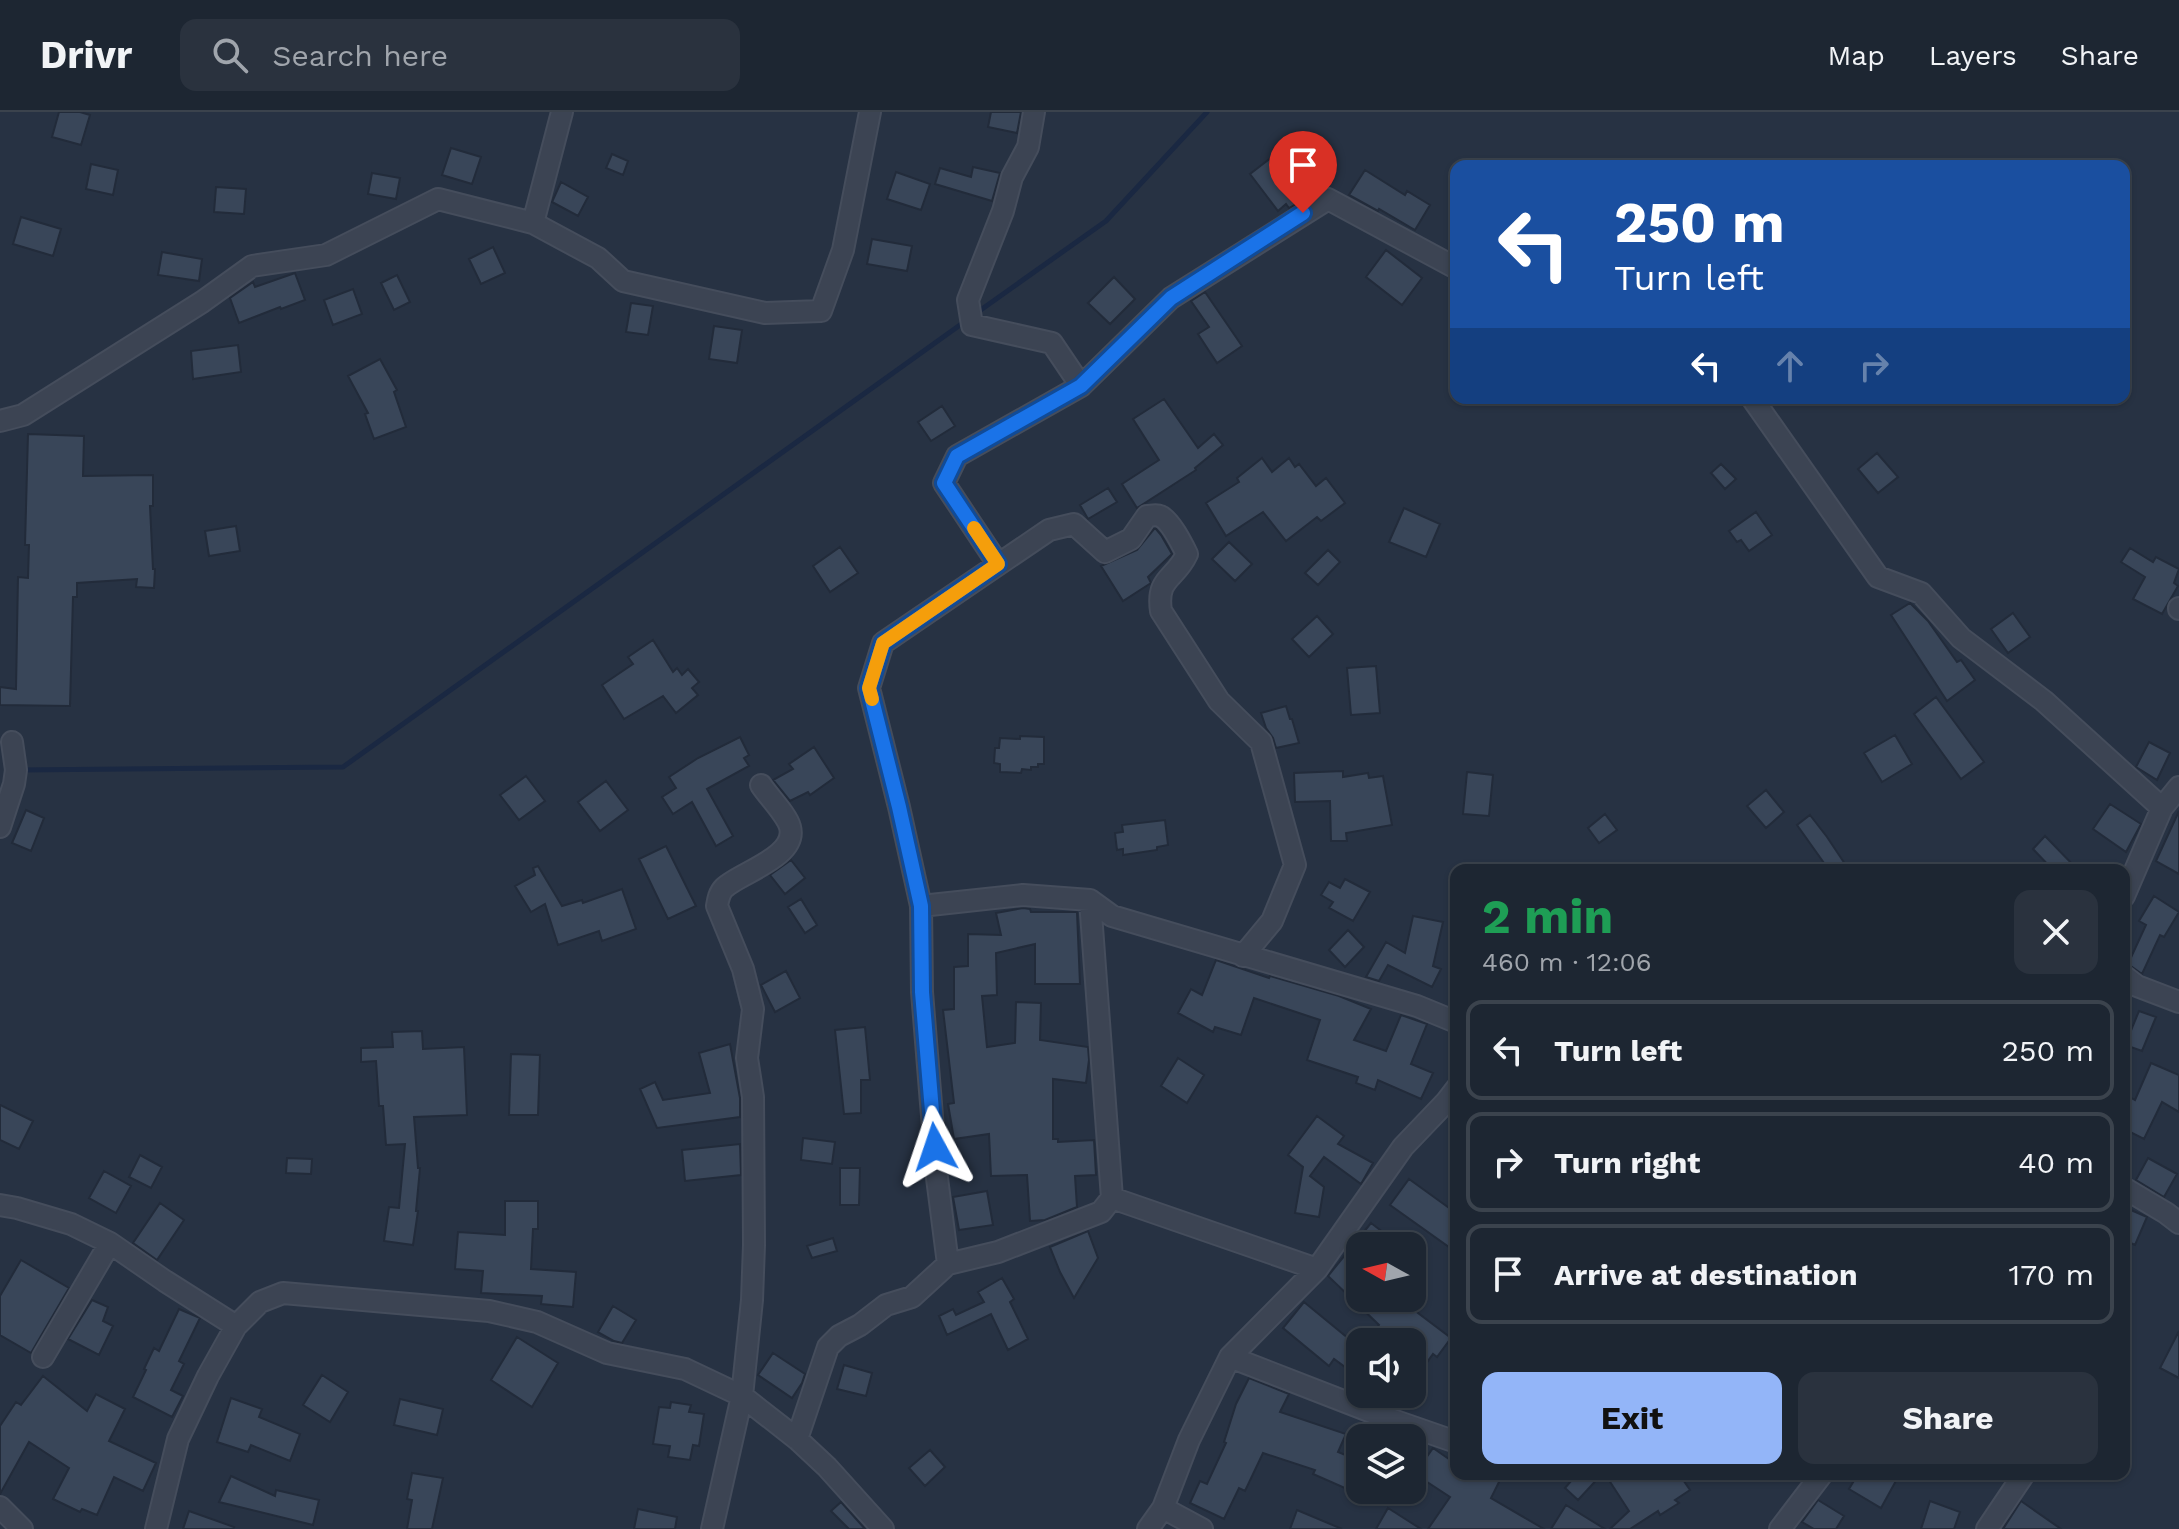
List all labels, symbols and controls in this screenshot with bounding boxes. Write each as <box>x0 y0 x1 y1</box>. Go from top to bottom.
search box <box>180 19 740 91</box>
text: Drivr <box>40 33 132 77</box>
icon: search <box>208 33 252 77</box>
text: Search here <box>272 38 448 73</box>
text: Map <box>1828 39 1885 72</box>
text: Layers <box>1929 39 2017 72</box>
text: Share <box>2061 39 2139 72</box>
pin <box>1269 131 1337 213</box>
icon: arrive <box>1281 143 1325 187</box>
text: 250 m <box>1614 190 1785 256</box>
icon: left <box>1482 192 1586 296</box>
text: Turn left <box>1614 257 1764 299</box>
icon: left <box>1684 344 1728 388</box>
icon: ahead <box>1768 344 1812 388</box>
icon: right <box>1852 344 1896 388</box>
text: 2 min <box>1482 888 1613 945</box>
button: close <box>2014 890 2098 974</box>
text: 460 m · 12:06 <box>1482 947 1652 977</box>
icon: left <box>1486 1028 1530 1072</box>
text: Turn left <box>1554 1033 1682 1068</box>
text: 250 m <box>2002 1033 2094 1068</box>
position arrow <box>893 1105 977 1189</box>
icon: right <box>1486 1140 1530 1184</box>
text: Turn right <box>1554 1145 1700 1180</box>
text: 40 m <box>2018 1145 2094 1180</box>
north arrow <box>1346 1232 1426 1312</box>
map controls <box>1346 1232 1426 1504</box>
icon: arrive <box>1486 1252 1530 1296</box>
text: Arrive at destination <box>1554 1257 1858 1292</box>
text: 170 m <box>2009 1257 2094 1292</box>
button: sound <box>1346 1328 1426 1408</box>
button: Exit <box>1482 1372 1782 1464</box>
button: Share <box>1798 1372 2098 1464</box>
button: layers <box>1346 1424 1426 1504</box>

